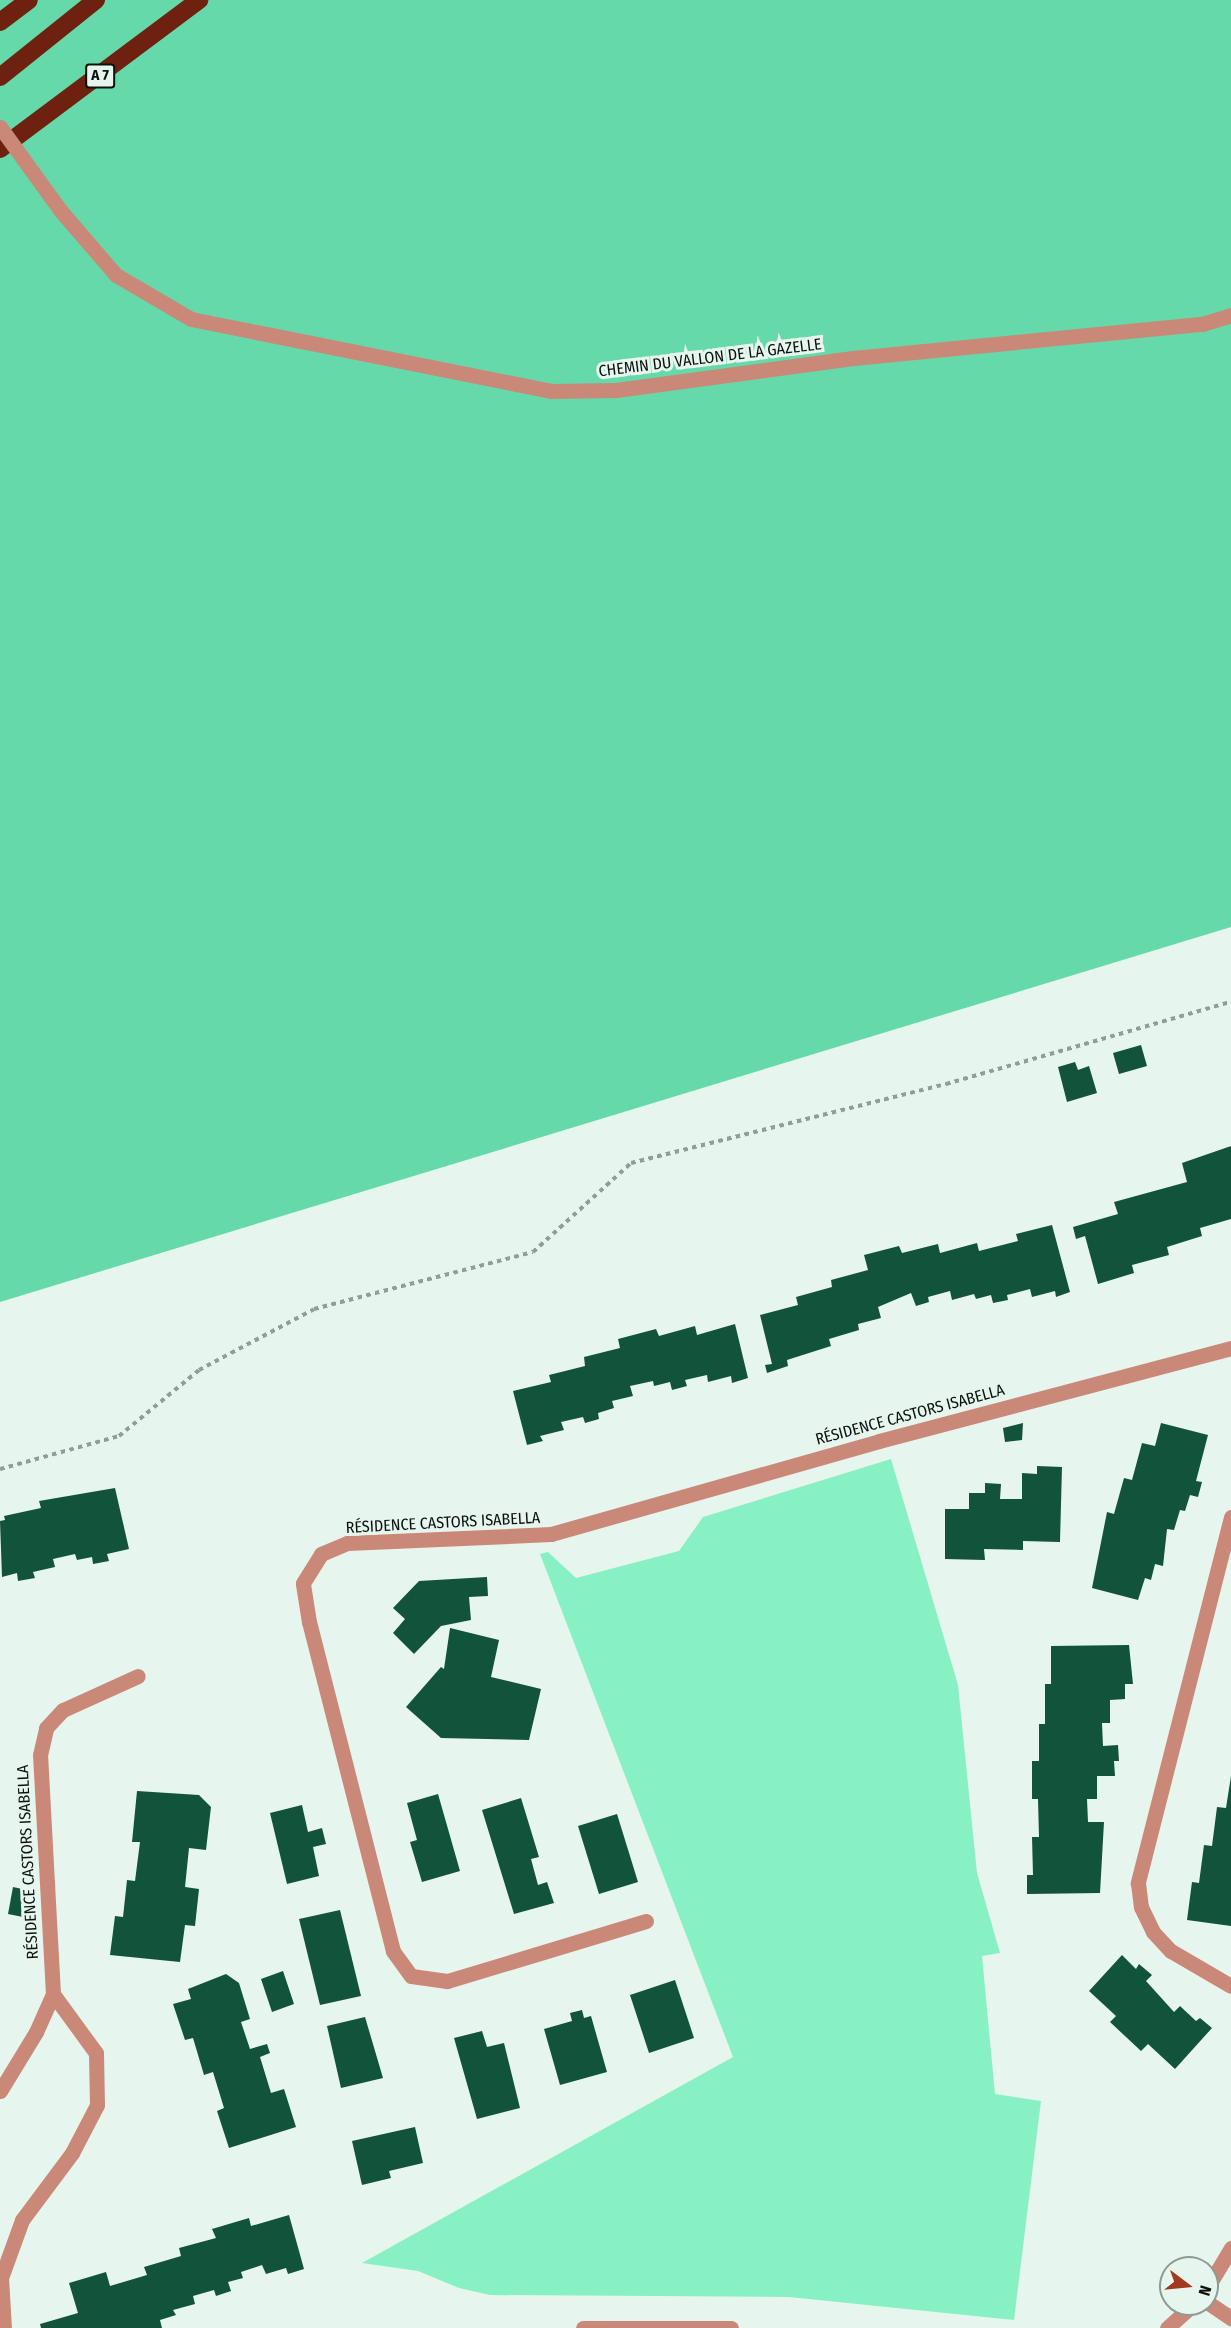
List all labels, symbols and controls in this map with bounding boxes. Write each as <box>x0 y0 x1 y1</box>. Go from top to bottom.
road number: A 7 <box>85 64 115 88</box>
street label: CHEMIN DU VALLON DE LA GAZELLE <box>598 335 822 381</box>
street label: RÉSIDENCE CASTORS ISABELLA <box>813 1381 1007 1449</box>
street label: RÉSIDENCE CASTORS ISABELLA <box>345 1508 541 1538</box>
street label: RÉSIDENCE CASTORS ISABELLA <box>13 1764 43 1960</box>
north arrow <box>1159 2256 1219 2316</box>
text: N <box>1194 2283 1215 2298</box>

